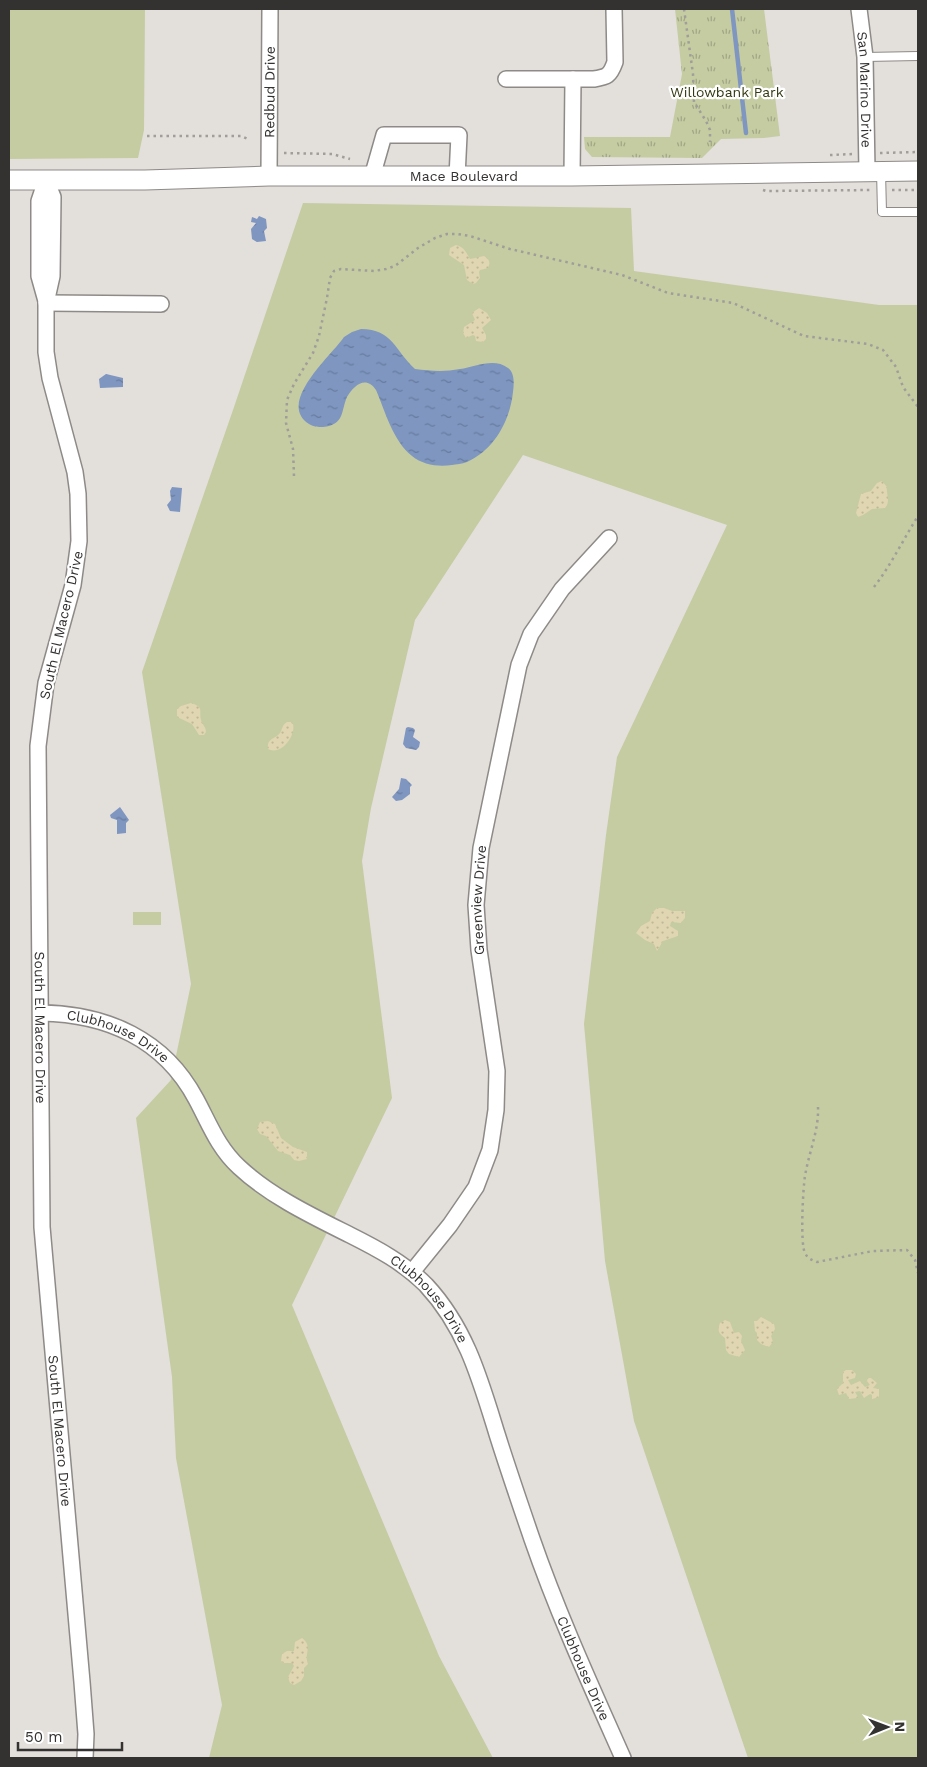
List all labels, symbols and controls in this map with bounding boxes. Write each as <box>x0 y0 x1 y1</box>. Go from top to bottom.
street label: San Marino Drive <box>854 31 875 148</box>
street label: Redbud Drive <box>261 46 278 138</box>
park label: Willowbank Park <box>670 84 784 100</box>
street label: Mace Boulevard <box>410 168 518 184</box>
street label: South El Macero Drive <box>36 549 86 701</box>
street label: Greenview Drive <box>468 844 489 955</box>
street label: South El Macero Drive <box>32 951 49 1104</box>
street label: Clubhouse Drive <box>66 1007 173 1066</box>
street label: Clubhouse Drive <box>387 1251 471 1345</box>
street label: South El Macero Drive <box>45 1354 75 1507</box>
street label: Clubhouse Drive <box>554 1614 613 1723</box>
north arrow <box>862 1702 912 1752</box>
scale bar <box>18 1720 121 1752</box>
text: N <box>892 1721 908 1732</box>
text: 50 m <box>25 1728 62 1746</box>

